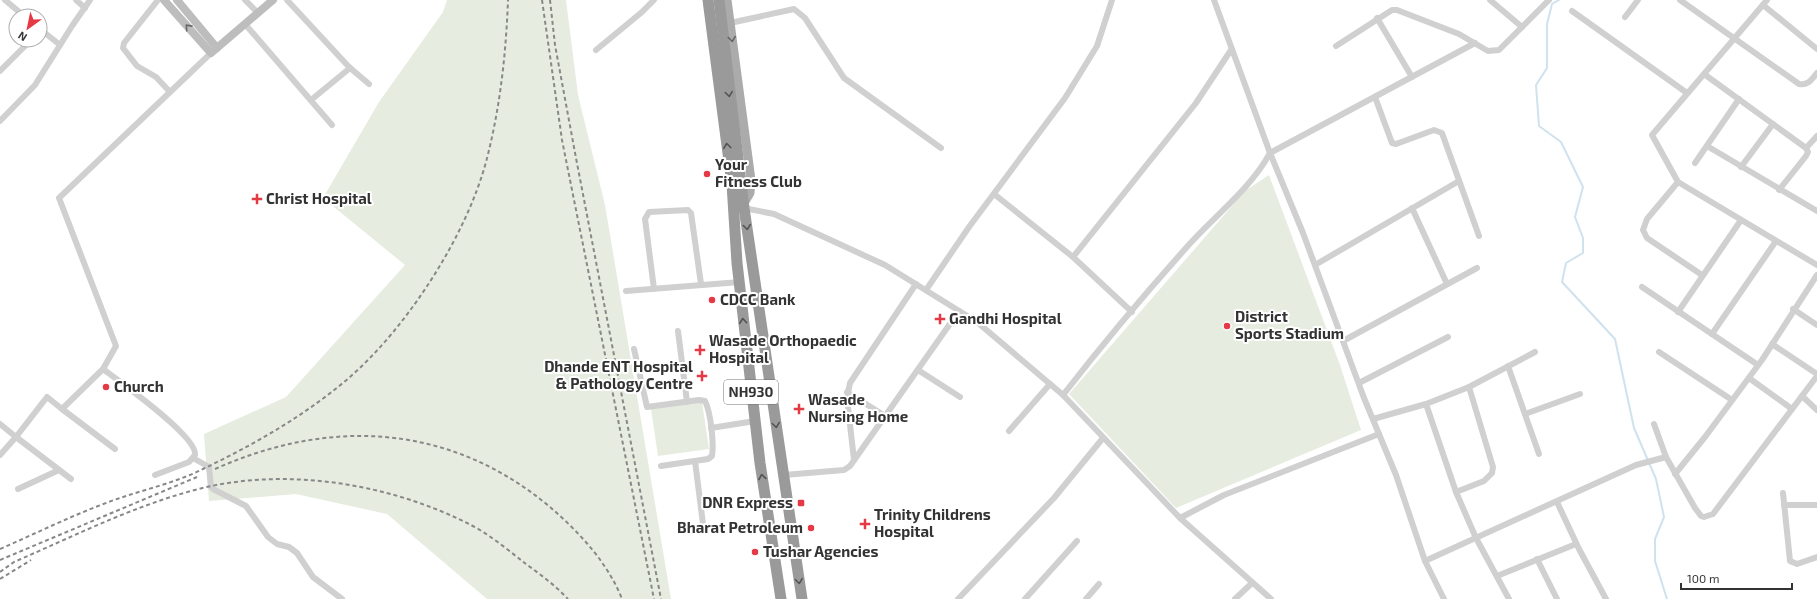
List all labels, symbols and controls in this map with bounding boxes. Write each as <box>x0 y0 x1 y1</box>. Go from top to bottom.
north arrow <box>8 8 48 48</box>
one-way arrow <box>185 24 192 31</box>
text: N <box>15 29 29 44</box>
one-way arrow <box>727 36 736 42</box>
one-way arrow <box>724 91 733 97</box>
one-way arrow <box>723 143 732 149</box>
place label: Your Fitness Club <box>715 155 802 190</box>
marker: Your Fitness Club <box>702 169 712 179</box>
place label: Christ Hospital <box>266 189 372 207</box>
marker: Christ Hospital <box>251 193 263 205</box>
one-way arrow <box>742 224 751 230</box>
place label: CDCC Bank <box>720 290 796 308</box>
marker: CDCC Bank <box>707 295 717 305</box>
place label: District Sports Stadium <box>1235 307 1344 342</box>
place label: Gandhi Hospital <box>949 309 1062 327</box>
marker: Gandhi Hospital <box>934 313 946 325</box>
one-way arrow <box>739 318 748 324</box>
marker: District Sports Stadium <box>1222 321 1232 331</box>
place label: Wasade Orthopaedic Hospital <box>709 331 857 366</box>
marker: Wasade Orthopaedic Hospital <box>694 344 706 356</box>
place label: Dhande ENT Hospital & Pathology Centre <box>544 357 693 393</box>
marker: Dhande ENT Hospital & Pathology Centre <box>696 370 708 382</box>
place label: Church <box>114 377 164 395</box>
road number: NH930 <box>724 380 778 404</box>
marker: Church <box>101 382 111 392</box>
place label: Wasade Nursing Home <box>808 390 908 425</box>
marker: Wasade Nursing Home <box>793 403 805 415</box>
one-way arrow <box>771 422 780 428</box>
one-way arrow <box>758 474 767 481</box>
place label: DNR Express <box>702 493 793 511</box>
marker: DNR Express <box>796 498 806 508</box>
place label: Trinity Childrens Hospital <box>874 505 991 540</box>
place label: Bharat Petroleum <box>677 518 803 536</box>
marker: Trinity Childrens Hospital <box>859 518 871 530</box>
marker: Bharat Petroleum <box>806 523 816 533</box>
place label: Tushar Agencies <box>763 542 878 560</box>
marker: Tushar Agencies <box>750 547 760 557</box>
scale bar <box>1681 565 1792 591</box>
text: 100 m <box>1687 571 1719 585</box>
one-way arrow <box>794 578 803 584</box>

